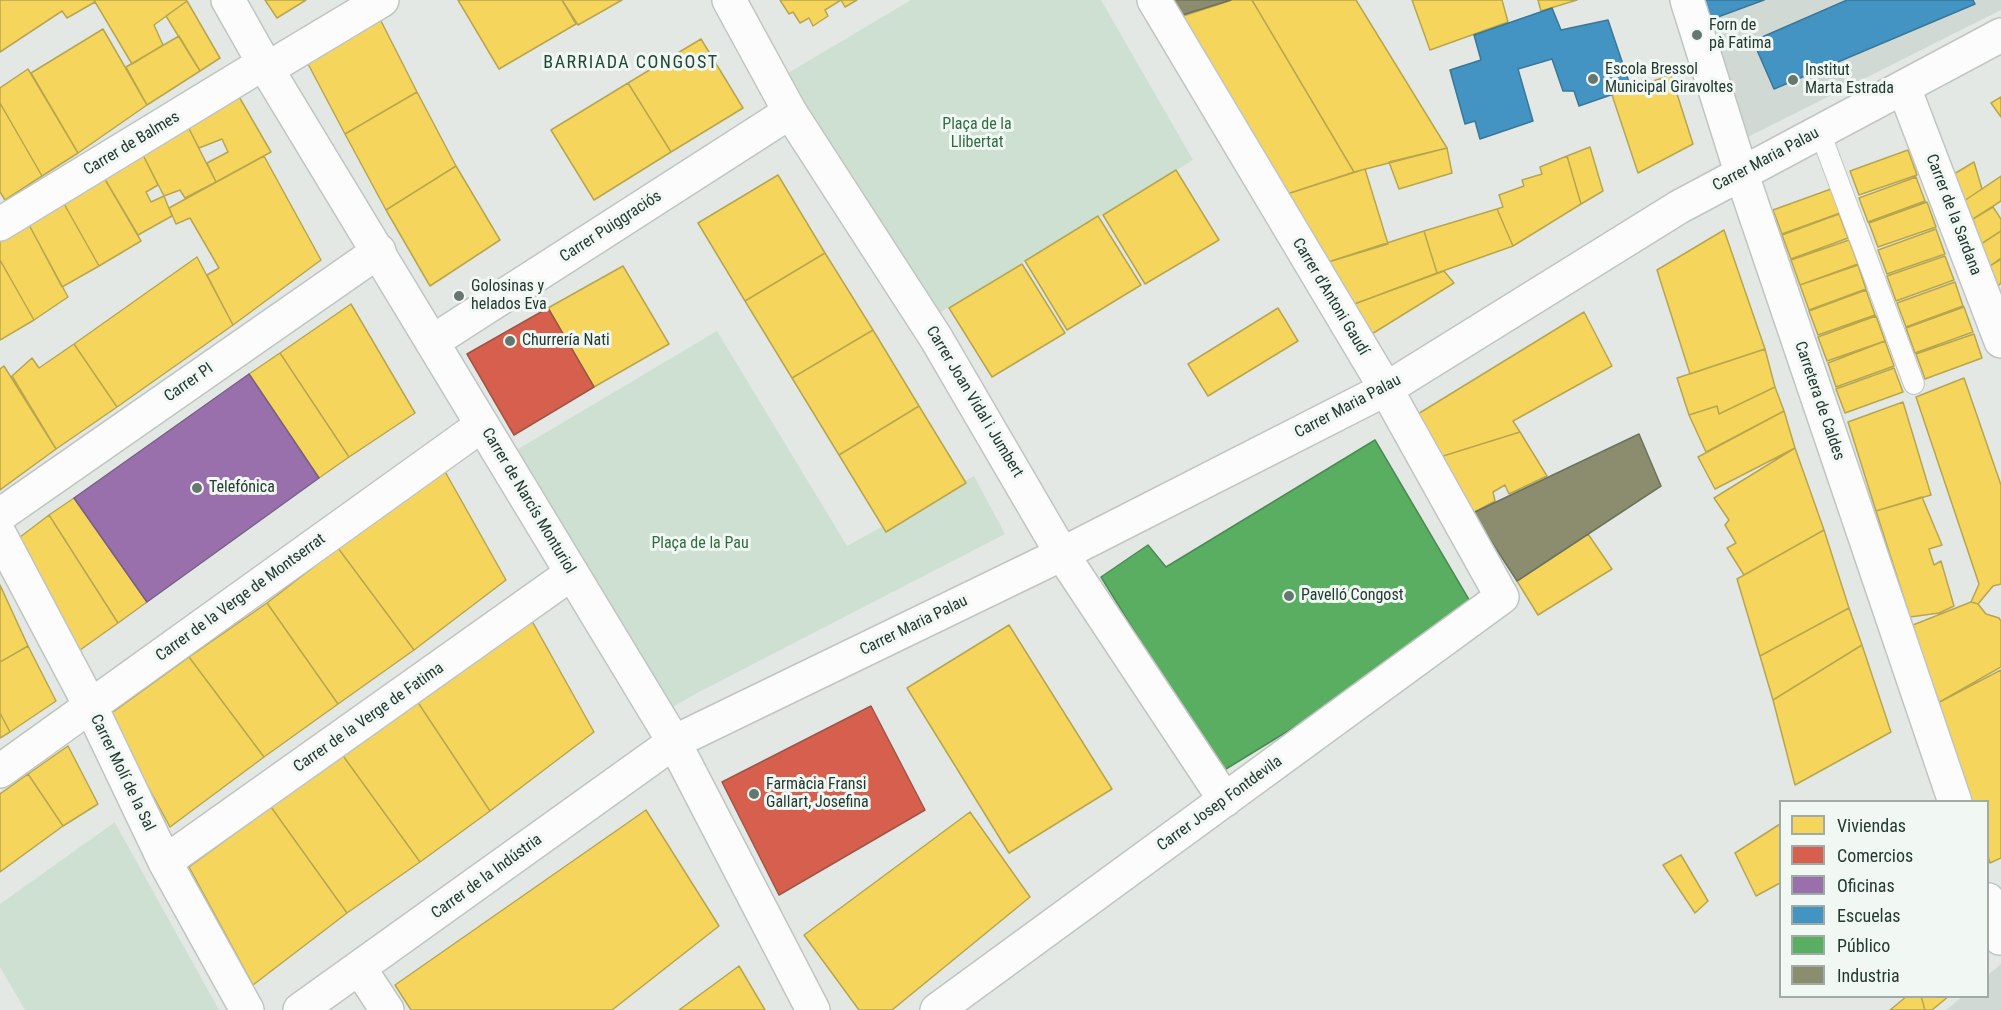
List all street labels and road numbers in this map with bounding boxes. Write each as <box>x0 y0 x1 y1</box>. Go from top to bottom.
street label: Carrer de Balmes <box>81 108 183 180</box>
street label: Carrer Maria Palau <box>1710 124 1822 196</box>
street label: Carrer de la Sardana <box>1921 152 1985 278</box>
street label: Carrer Puiggraciós <box>557 187 665 267</box>
street label: Carrer d'Antoni Gaudí <box>1287 235 1373 359</box>
street label: Carrer Joan Vidal i Jumbert <box>921 323 1027 481</box>
street label: Carretera de Caldes <box>1790 339 1848 463</box>
street label: Carrer PI <box>161 359 217 407</box>
street label: Carrer Maria Palau <box>1292 371 1404 443</box>
street label: Carrer de Narcís Monturiol <box>477 425 579 577</box>
street label: Carrer de la Verge de Montserrat <box>153 530 329 666</box>
street label: Carrer Maria Palau <box>857 592 971 660</box>
street label: Carrer de la Verge de Fatima <box>290 659 448 777</box>
street label: Carrer Molí de la Sal <box>85 712 159 834</box>
street label: Carrer Josep Fontdevila <box>1154 752 1286 856</box>
street label: Carrer de la Indústria <box>428 830 546 924</box>

